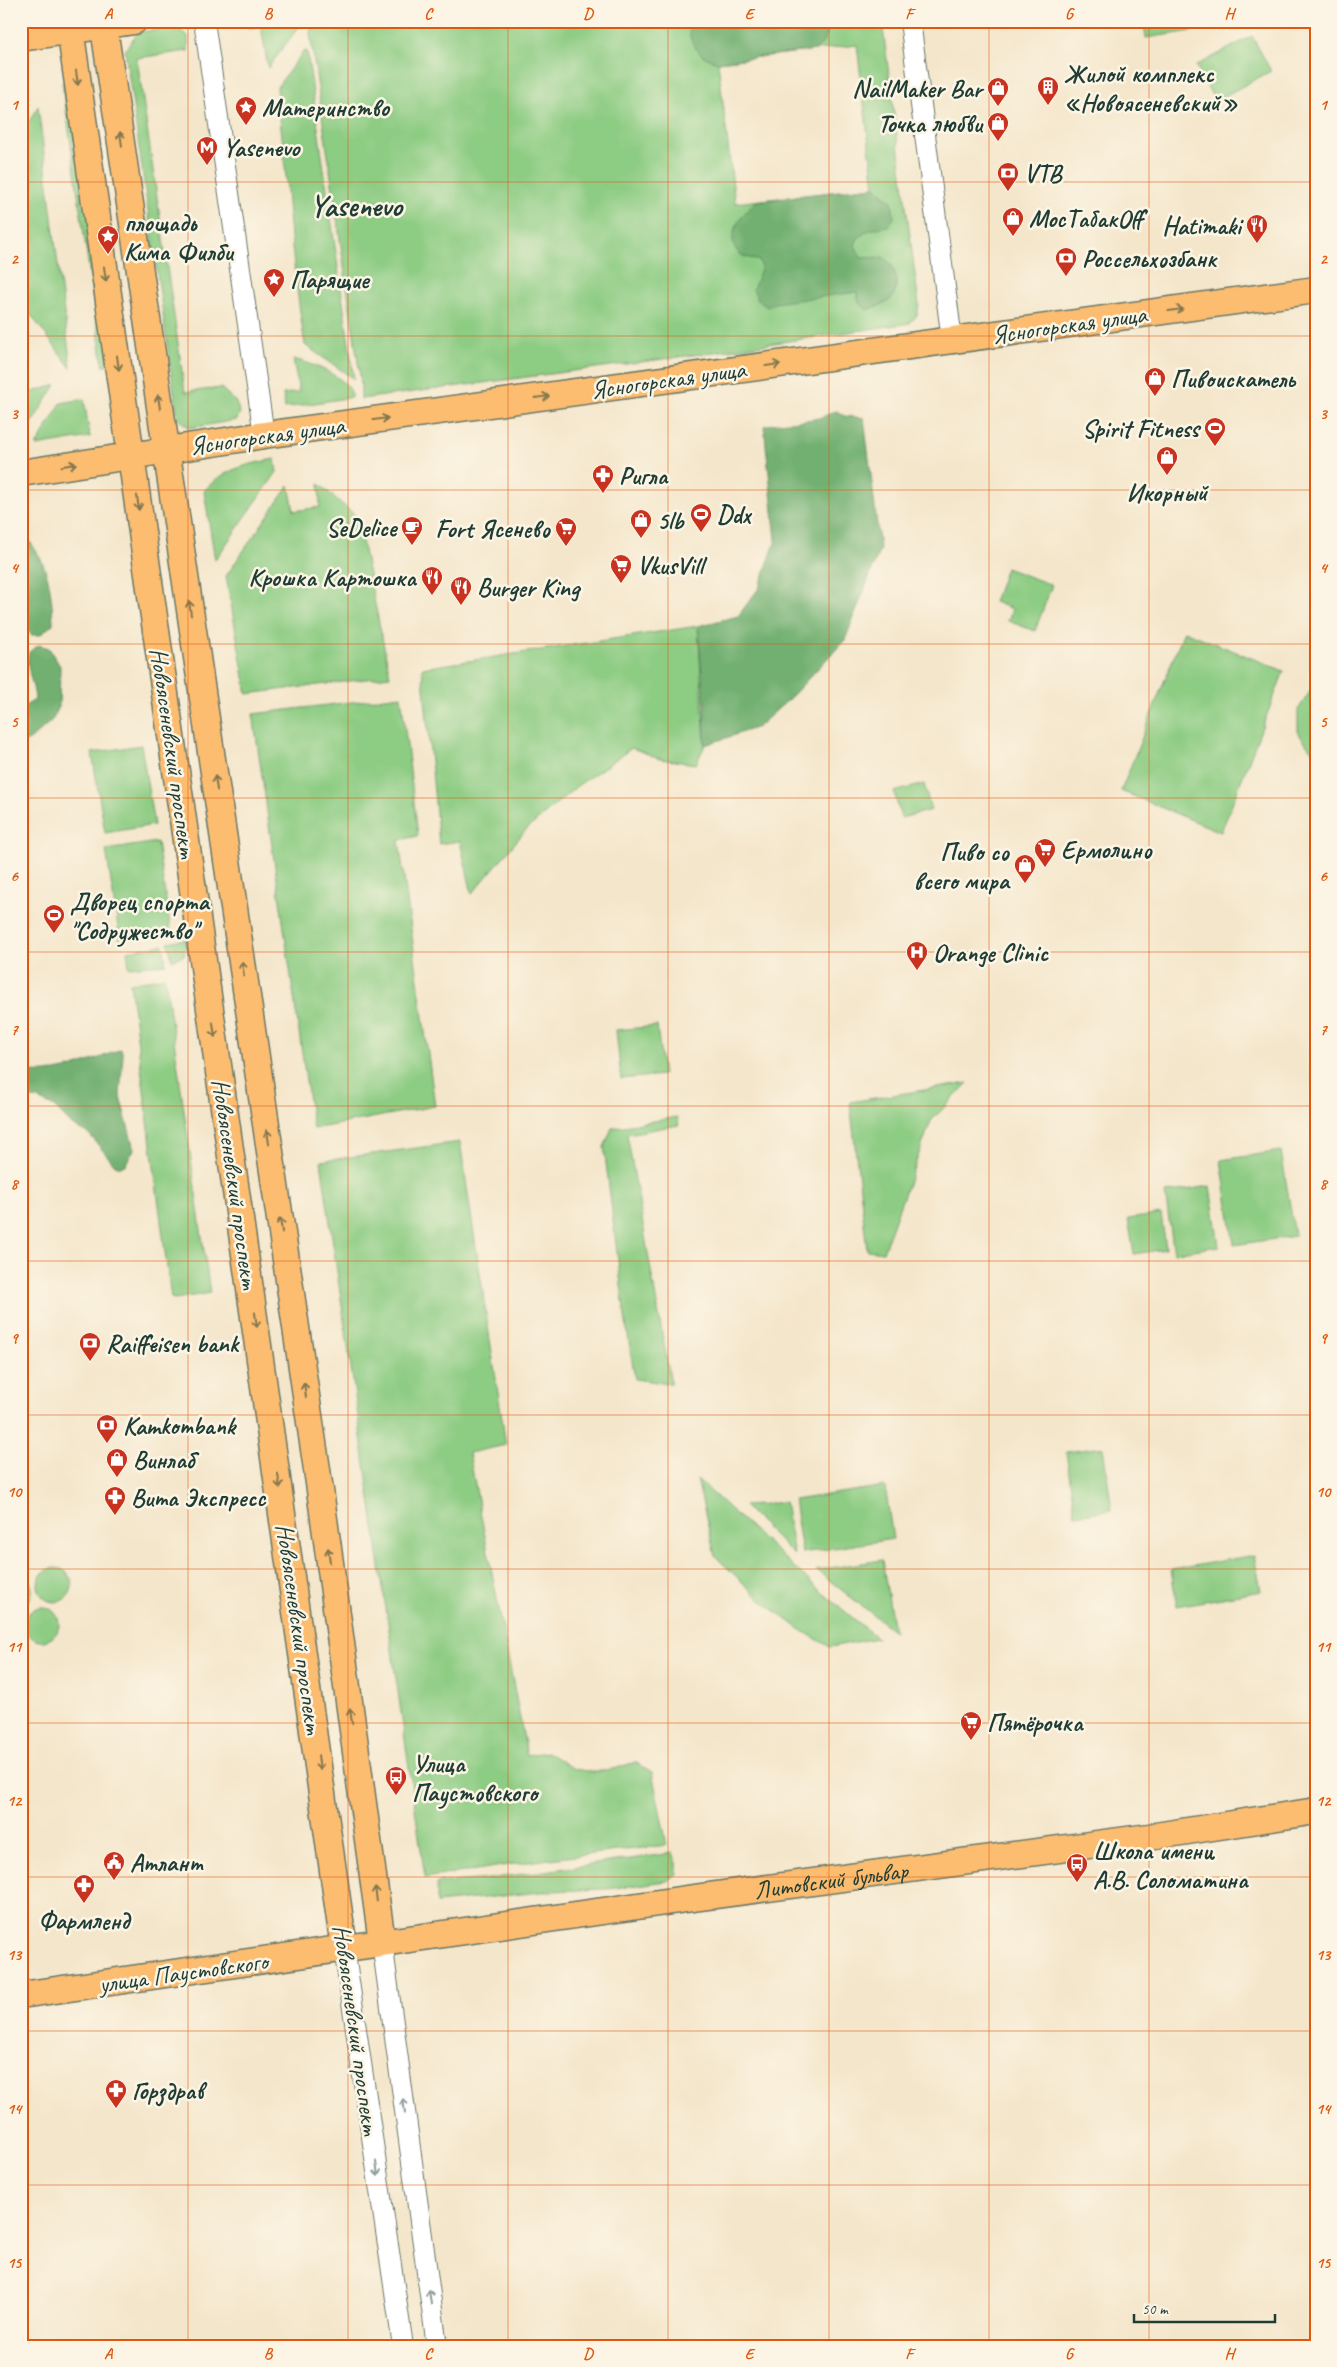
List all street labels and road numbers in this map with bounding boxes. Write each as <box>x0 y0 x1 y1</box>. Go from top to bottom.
street label: Ясногорская улица <box>990 298 1151 352</box>
street label: Ясногорская улица <box>589 353 750 407</box>
street label: Ясногорская улица <box>188 409 349 463</box>
street label: Новоясеневский проспект <box>142 646 204 862</box>
street label: Новоясеневский проспект <box>204 1077 266 1293</box>
street label: Новоясеневский проспект <box>268 1522 330 1738</box>
street label: Литовский бульвар <box>752 1854 911 1907</box>
street label: Новоясеневский проспект <box>325 1923 387 2139</box>
street label: улица Паустовского <box>95 1945 273 2001</box>

